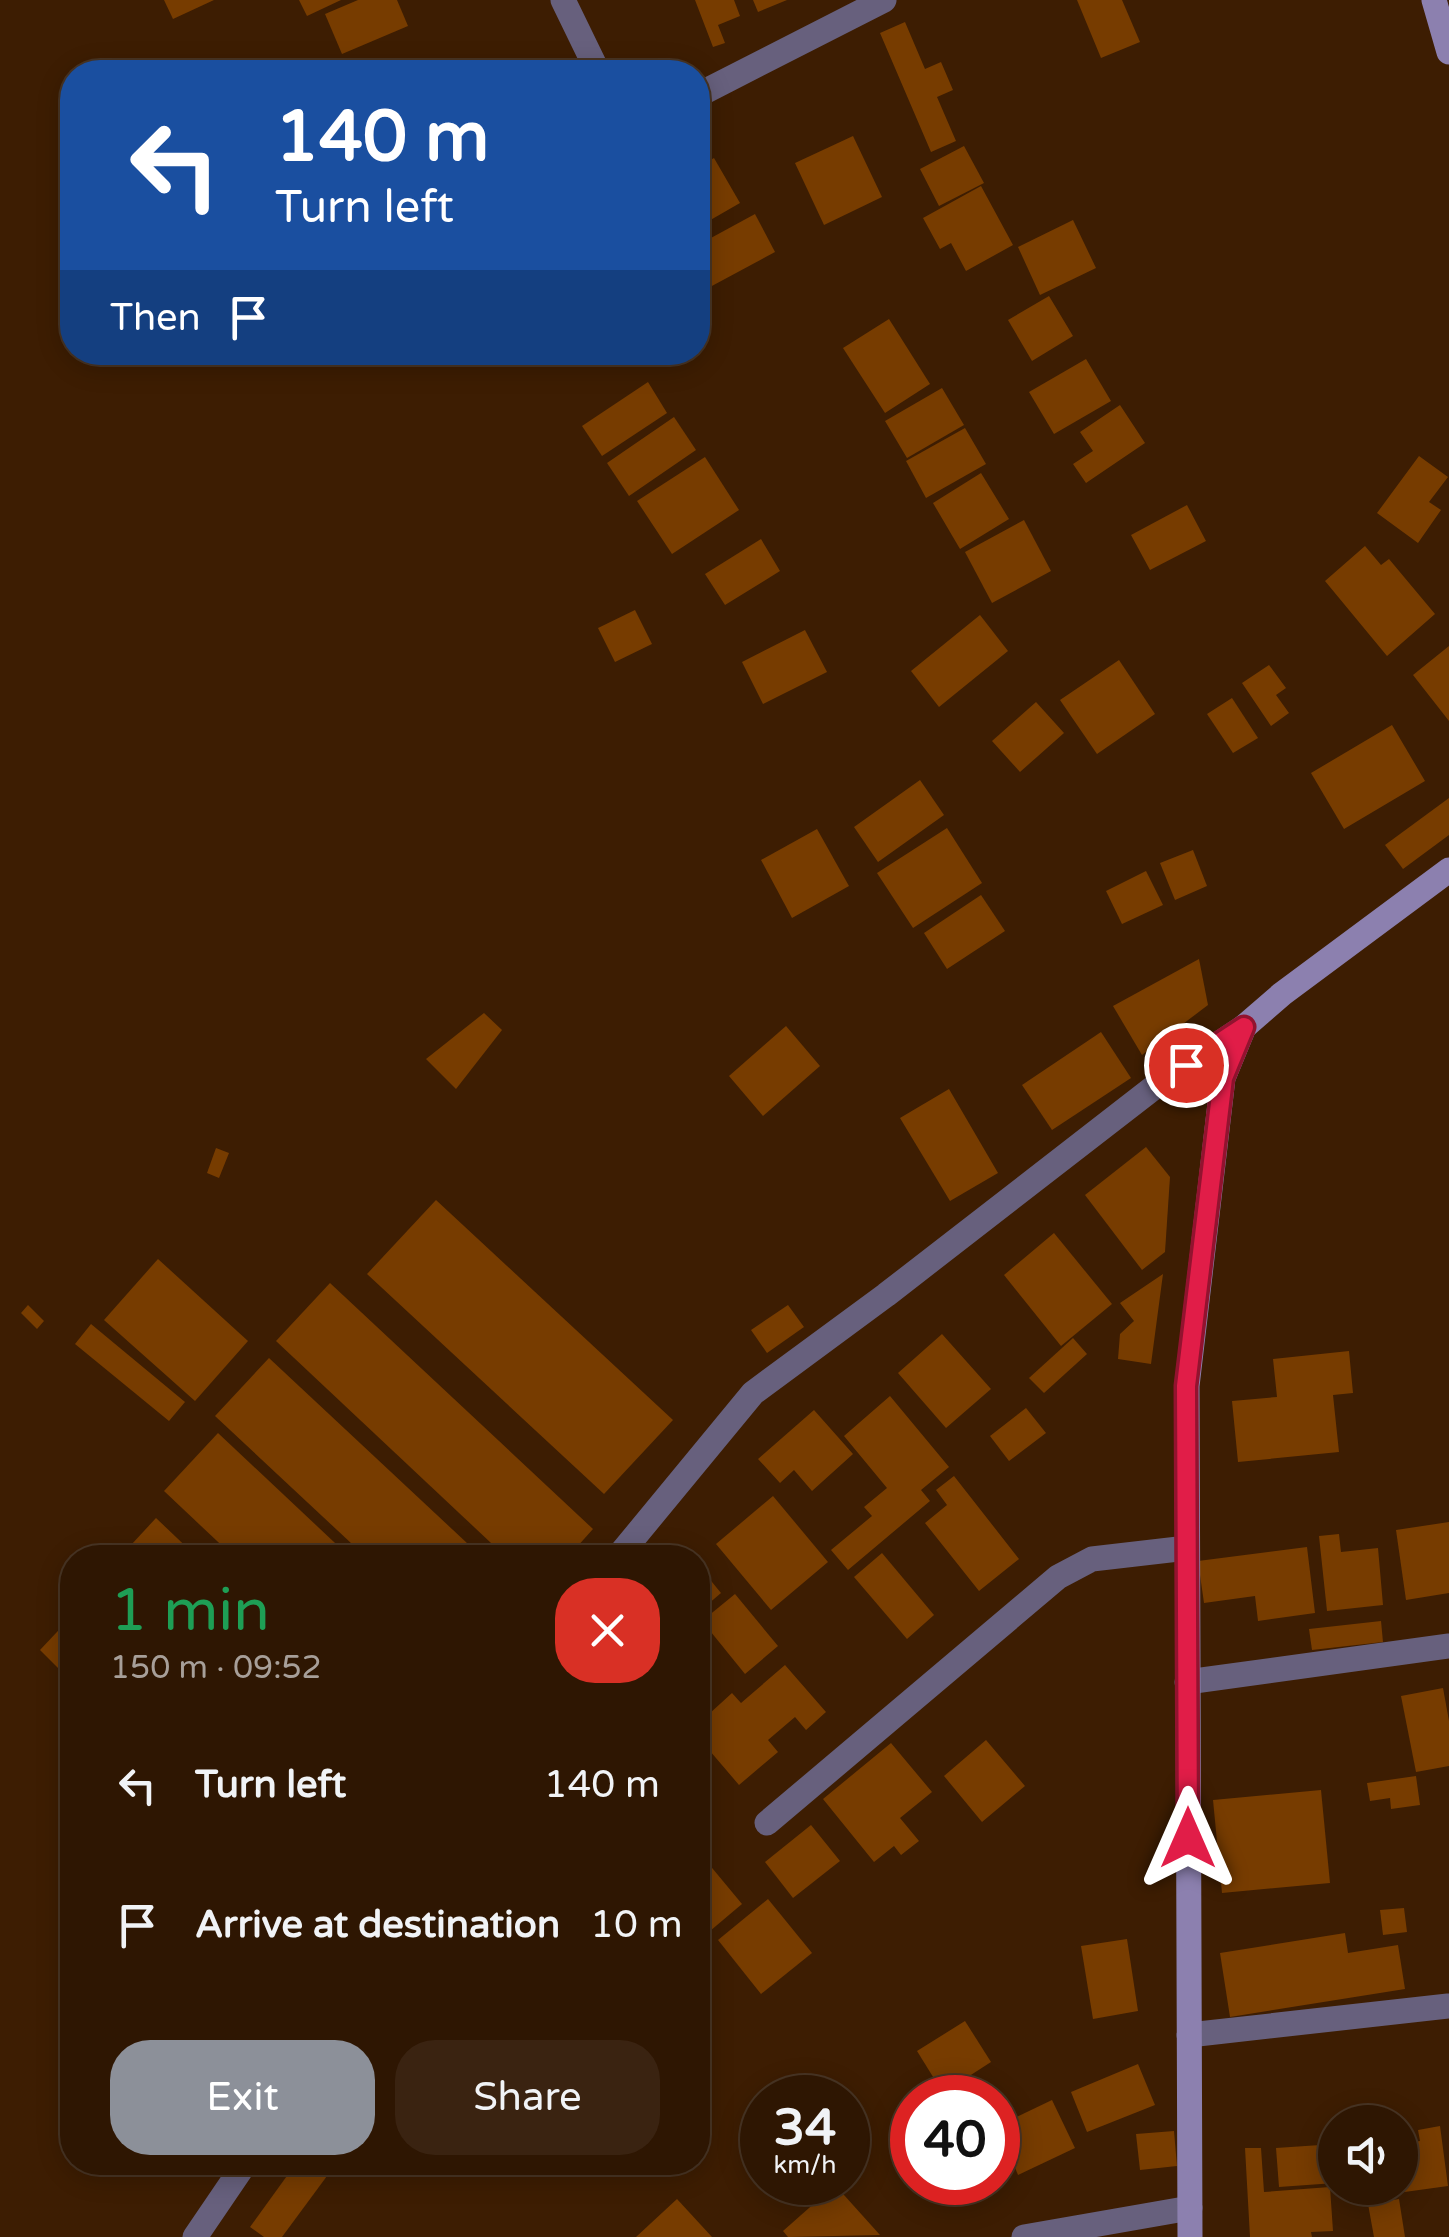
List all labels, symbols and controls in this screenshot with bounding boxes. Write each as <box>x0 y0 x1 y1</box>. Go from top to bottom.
text: 140 m <box>275 96 489 180</box>
icon: left <box>110 100 240 230</box>
text: Turn left <box>275 181 454 235</box>
icon: arrive <box>221 290 276 345</box>
text: Then <box>110 295 201 341</box>
pin <box>1144 1023 1229 1108</box>
icon: arrive <box>1159 1038 1214 1093</box>
text: 1 min <box>110 1575 270 1647</box>
button: close <box>555 1578 660 1683</box>
text: 150 m · 09:52 <box>110 1649 322 1687</box>
icon: left <box>110 1758 165 1813</box>
text: Turn left <box>195 1762 346 1808</box>
text: 140 m <box>544 1762 660 1808</box>
position arrow <box>1136 1786 1240 1890</box>
icon: arrive <box>110 1898 165 1953</box>
text: Arrive at destination <box>195 1902 560 1948</box>
text: 10 m <box>590 1902 683 1948</box>
button: Exit <box>110 2040 375 2155</box>
button: Share <box>395 2040 660 2155</box>
speed limit sign: 40 <box>890 2075 1020 2205</box>
text: 34 <box>774 2098 836 2158</box>
map controls <box>1318 2105 1418 2205</box>
button: sound <box>1318 2105 1418 2205</box>
text: km/h <box>774 2150 836 2180</box>

